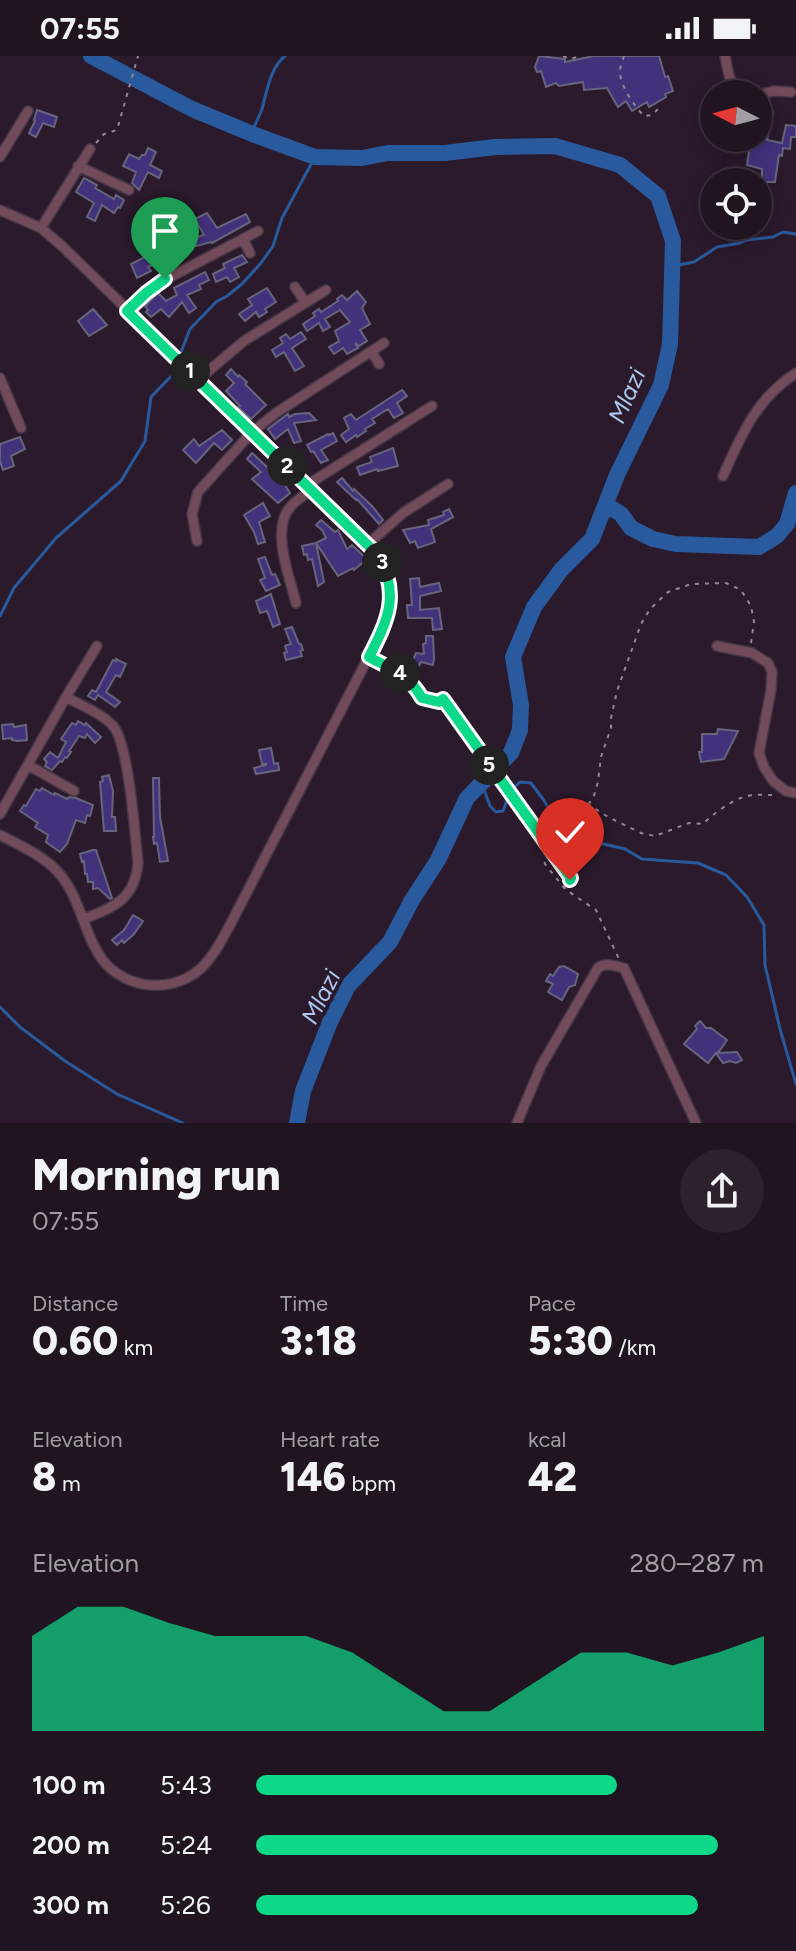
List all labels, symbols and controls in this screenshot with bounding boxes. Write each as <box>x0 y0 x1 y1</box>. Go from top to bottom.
text: 07:55 <box>40 10 120 47</box>
north arrow <box>700 80 772 152</box>
map controls <box>700 80 772 240</box>
button: locate <box>700 168 772 240</box>
pin <box>131 197 199 279</box>
icon: arrive <box>143 209 187 253</box>
pin: 1 <box>170 351 210 391</box>
text: 1 <box>185 357 195 384</box>
water label: Mlazi <box>602 363 652 428</box>
pin: 2 <box>267 446 307 486</box>
text: 2 <box>281 452 293 479</box>
pin: 3 <box>362 542 402 582</box>
text: 3 <box>376 548 388 575</box>
pin: 4 <box>380 653 420 693</box>
text: 4 <box>393 659 407 686</box>
pin: 5 <box>469 745 509 785</box>
text: 5 <box>483 751 495 778</box>
pin <box>536 798 604 880</box>
icon: check <box>548 810 592 854</box>
water label: Mlazi <box>295 964 347 1029</box>
text: Morning run <box>32 1148 281 1201</box>
button: share <box>680 1149 764 1233</box>
text: 07:55 <box>32 1205 99 1237</box>
text: Distance <box>32 1290 118 1317</box>
text: Time <box>280 1290 328 1317</box>
text: Pace <box>528 1290 576 1317</box>
text: 0.60 <box>32 1317 118 1365</box>
text: 3:18 <box>280 1317 357 1365</box>
text: 5:30 <box>528 1317 613 1365</box>
text: km <box>118 1334 153 1361</box>
text: /km <box>613 1334 656 1361</box>
text: Elevation <box>32 1426 122 1453</box>
text: Heart rate <box>280 1426 380 1453</box>
text: kcal <box>528 1426 566 1453</box>
text: 8 <box>32 1453 56 1501</box>
text: 146 <box>280 1453 346 1501</box>
text: 42 <box>528 1453 577 1501</box>
text: m <box>56 1470 81 1497</box>
text: bpm <box>346 1470 396 1497</box>
text: Elevation <box>32 1547 139 1579</box>
text: 280–287 m <box>630 1547 764 1579</box>
text: 100 m <box>32 1769 106 1801</box>
text: 5:43 <box>160 1769 212 1801</box>
text: 200 m <box>32 1829 110 1861</box>
text: 5:24 <box>160 1829 212 1861</box>
text: 300 m <box>32 1889 109 1921</box>
text: 5:26 <box>160 1889 211 1921</box>

